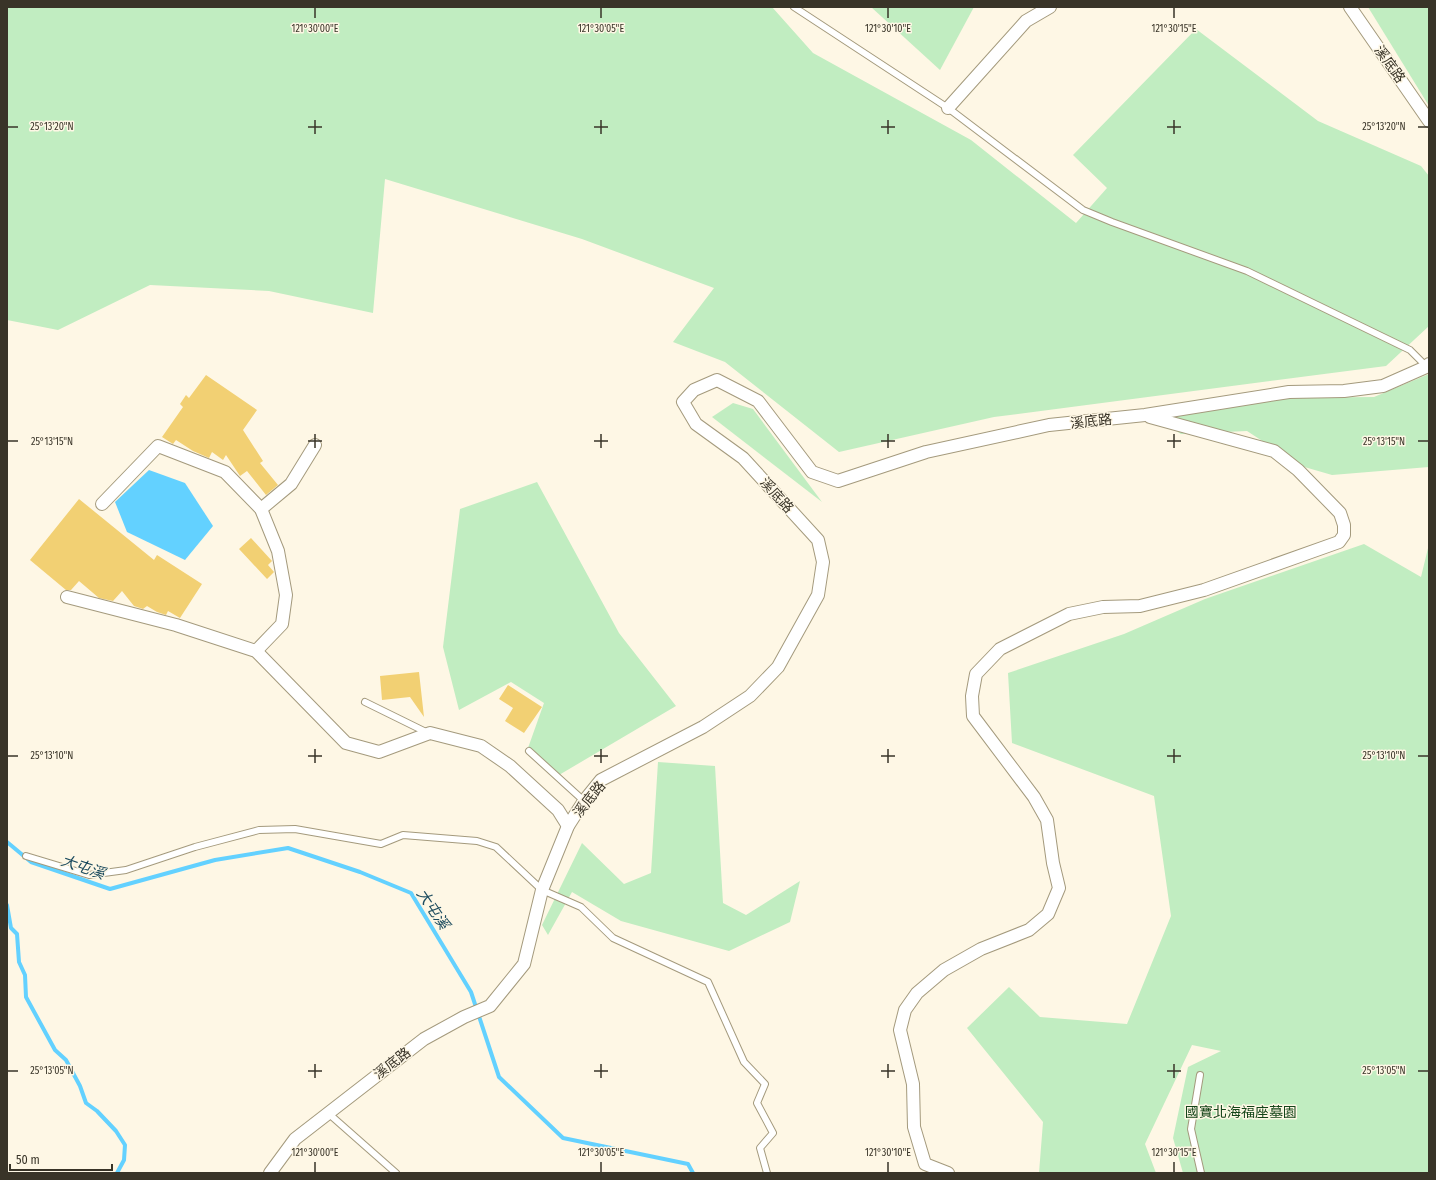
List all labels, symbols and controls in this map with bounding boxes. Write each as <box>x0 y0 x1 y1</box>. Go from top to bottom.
text: 121°30'00"E <box>291 23 339 35</box>
text: 121°30'05"E <box>578 23 624 35</box>
text: 121°30'10"E <box>865 23 911 35</box>
text: 121°30'15"E <box>1152 23 1197 35</box>
street label: 溪底路 <box>1371 42 1409 86</box>
text: 25°13'20"N <box>30 121 74 133</box>
text: 25°13'20"N <box>1362 121 1406 133</box>
street label: 溪底路 <box>1069 411 1113 432</box>
text: 25°13'15"N <box>31 436 73 448</box>
text: 25°13'15"N <box>1363 436 1405 448</box>
street label: 溪底路 <box>756 474 797 517</box>
text: 25°13'10"N <box>31 750 73 762</box>
text: 25°13'10"N <box>1363 750 1405 762</box>
street label: 溪底路 <box>570 778 609 821</box>
water label: 大屯溪 <box>59 851 109 883</box>
water label: 大屯溪 <box>413 885 454 934</box>
street label: 溪底路 <box>370 1044 414 1083</box>
text: 25°13'05"N <box>30 1065 74 1077</box>
text: 25°13'05"N <box>1362 1065 1406 1077</box>
park label: 國寶北海福座墓園 <box>1185 1104 1297 1121</box>
scale bar <box>10 1146 112 1172</box>
text: 121°30'00"E <box>291 1147 339 1159</box>
text: 121°30'05"E <box>578 1147 624 1159</box>
text: 121°30'10"E <box>865 1147 911 1159</box>
text: 121°30'15"E <box>1152 1147 1197 1159</box>
text: 50 m <box>16 1153 40 1167</box>

